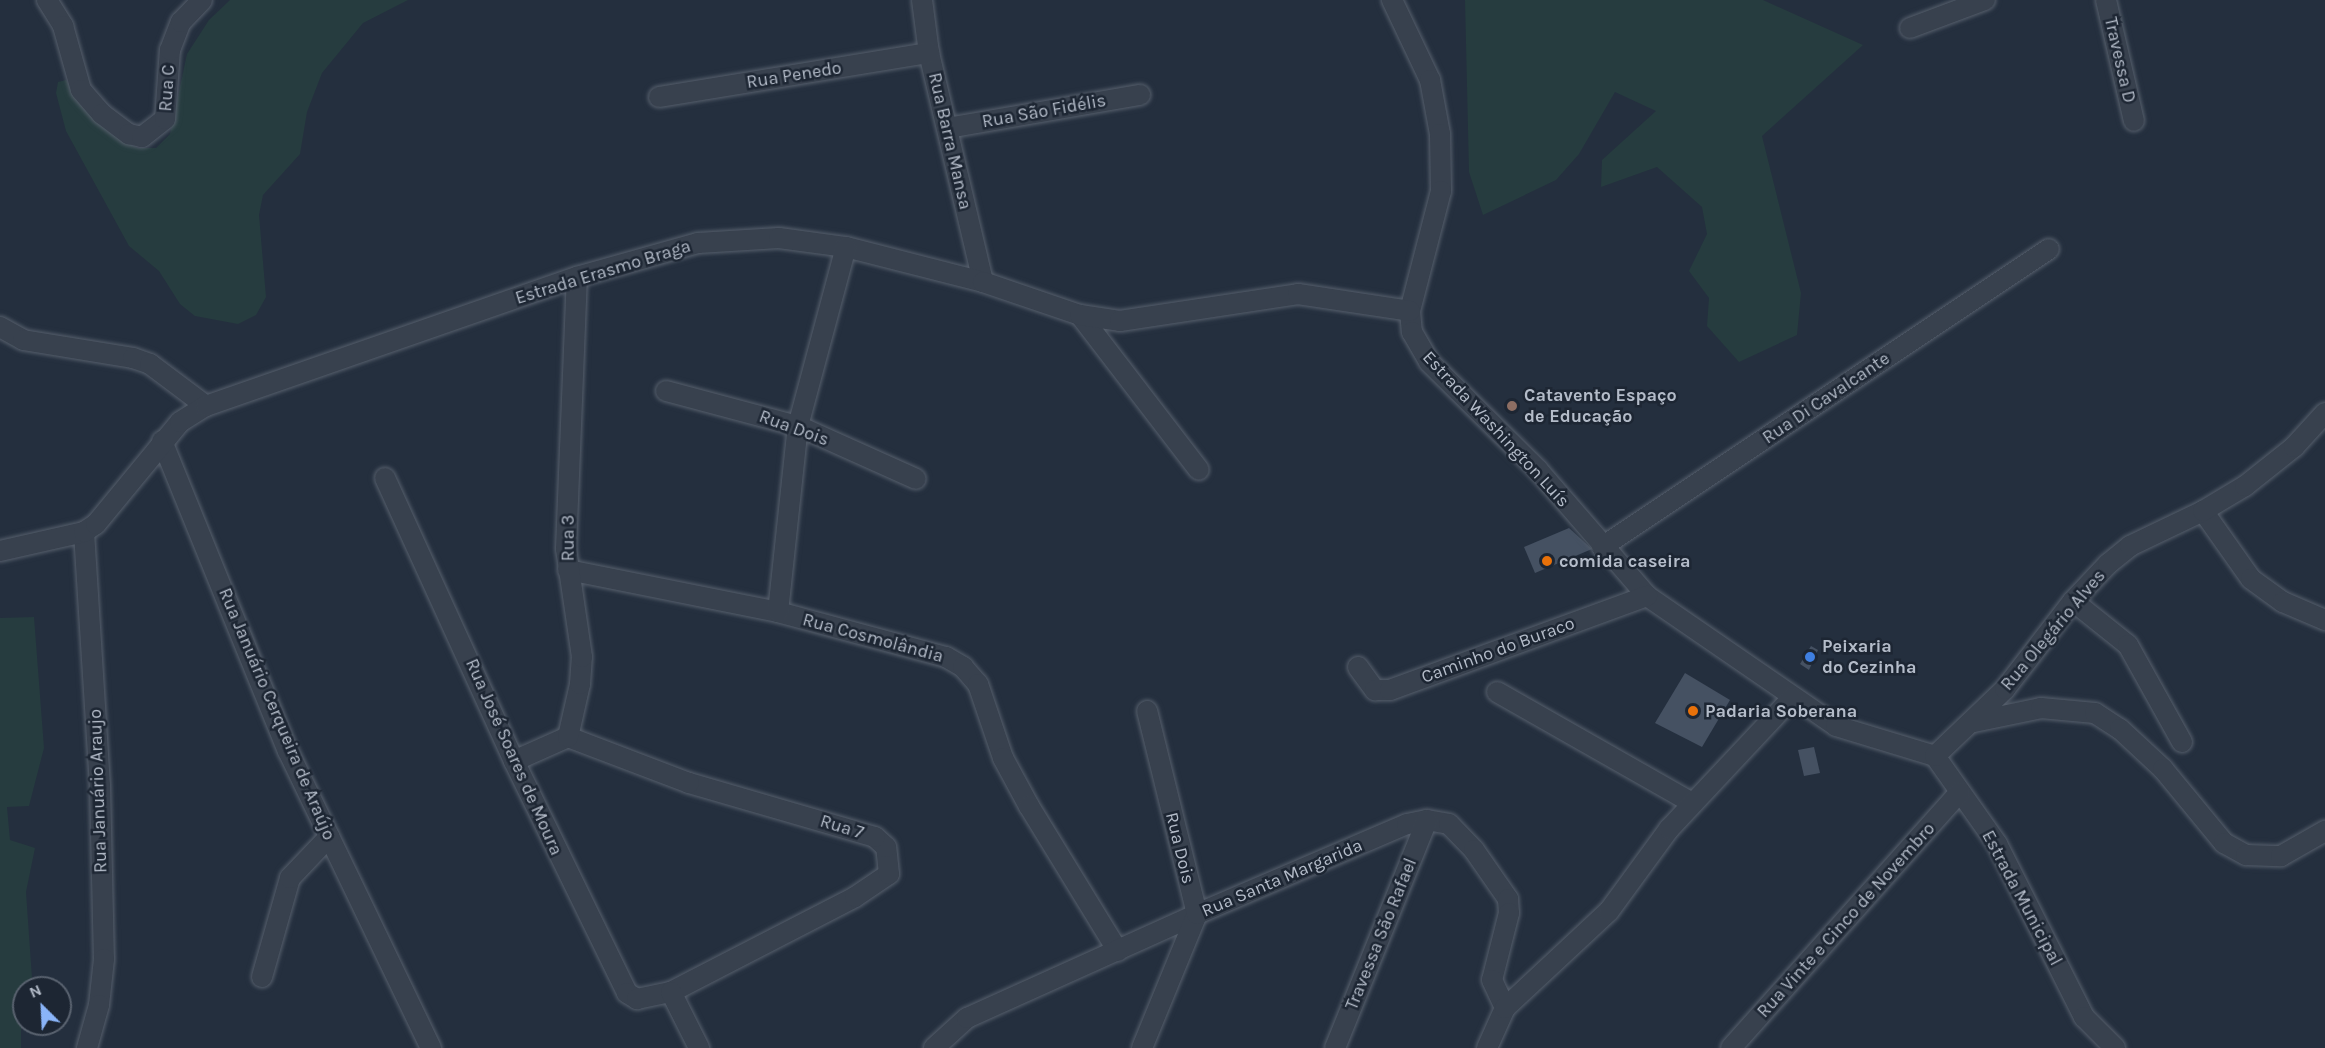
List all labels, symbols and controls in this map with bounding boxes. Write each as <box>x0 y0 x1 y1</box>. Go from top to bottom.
street label: Travessa D <box>2100 15 2140 105</box>
street label: Rua Penedo <box>745 57 843 93</box>
street label: Rua C <box>155 64 179 112</box>
street label: Rua Barra Mansa <box>924 70 976 212</box>
street label: Rua São Fidélis <box>980 89 1108 133</box>
street label: Estrada Erasmo Braga <box>513 235 693 309</box>
street label: Estrada Washington Luís <box>1418 346 1574 512</box>
street label: Rua Di Cavalcante <box>1758 347 1894 449</box>
place label: Catavento Espaço de Educação <box>1524 385 1677 428</box>
marker: Catavento Espaço de Educação <box>1505 399 1519 413</box>
street label: Rua Dois <box>756 405 832 451</box>
street label: Rua 3 <box>557 515 579 561</box>
place label: comida caseira <box>1559 550 1690 572</box>
marker: comida caseira <box>1540 554 1554 568</box>
street label: Rua Olegário Alves <box>1996 565 2110 695</box>
street label: Rua Januário Cerqueira de Araújo <box>214 585 340 843</box>
street label: Rua Cosmolândia <box>800 609 946 667</box>
street label: Caminho do Buraco <box>1418 612 1578 688</box>
place label: Peixaria do Cezinha <box>1822 636 1917 678</box>
marker: Peixaria do Cezinha <box>1803 650 1817 664</box>
street label: Rua José Soares de Moura <box>461 655 567 859</box>
place label: Padaria Soberana <box>1705 700 1857 722</box>
marker: Padaria Soberana <box>1686 704 1700 718</box>
street label: Rua Januário Araujo <box>84 709 112 873</box>
street label: Rua 7 <box>818 810 866 844</box>
street label: Rua Dois <box>1161 810 1199 886</box>
street label: Rua Vinte e Cinco de Novembro <box>1753 818 1939 1022</box>
street label: Estrada Municipal <box>1977 827 2067 969</box>
street label: Rua Santa Margarida <box>1198 834 1366 922</box>
street label: Travessa São Rafael <box>1341 855 1421 1013</box>
north arrow <box>12 976 72 1036</box>
text: N <box>26 980 44 1002</box>

